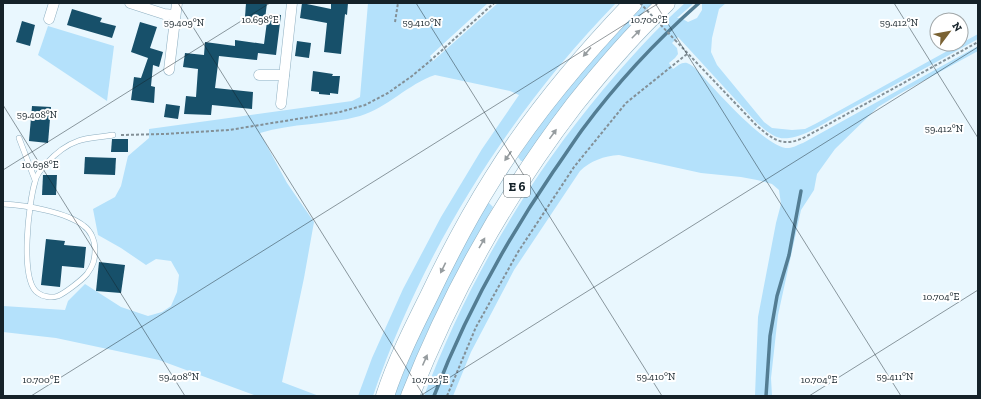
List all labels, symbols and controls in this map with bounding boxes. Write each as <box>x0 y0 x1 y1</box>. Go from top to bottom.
north arrow <box>929 12 969 52</box>
text: 10.698°E <box>241 14 279 26</box>
text: 10.700°E <box>630 14 668 26</box>
text: 59.409°N <box>164 17 205 29</box>
text: 59.410°N <box>403 17 442 29</box>
text: 59.412°N <box>880 17 919 29</box>
text: N <box>949 20 965 34</box>
one-way arrow <box>631 29 640 39</box>
one-way arrow <box>583 47 592 58</box>
text: 59.408°N <box>17 109 58 121</box>
text: 59.412°N <box>925 123 964 135</box>
one-way arrow <box>548 129 556 139</box>
one-way arrow <box>504 150 512 161</box>
text: 10.698°E <box>21 159 59 171</box>
road number: E 6 <box>504 175 530 197</box>
one-way arrow <box>479 237 486 249</box>
one-way arrow <box>439 262 446 273</box>
text: 10.704°E <box>923 291 959 303</box>
one-way arrow <box>422 354 428 365</box>
text: 59.408°N <box>159 371 200 383</box>
text: 59.410°N <box>637 371 676 383</box>
text: 59.411°N <box>877 371 914 383</box>
text: 10.700°E <box>22 374 60 386</box>
text: 10.702°E <box>412 374 448 386</box>
text: 10.704°E <box>801 374 837 386</box>

